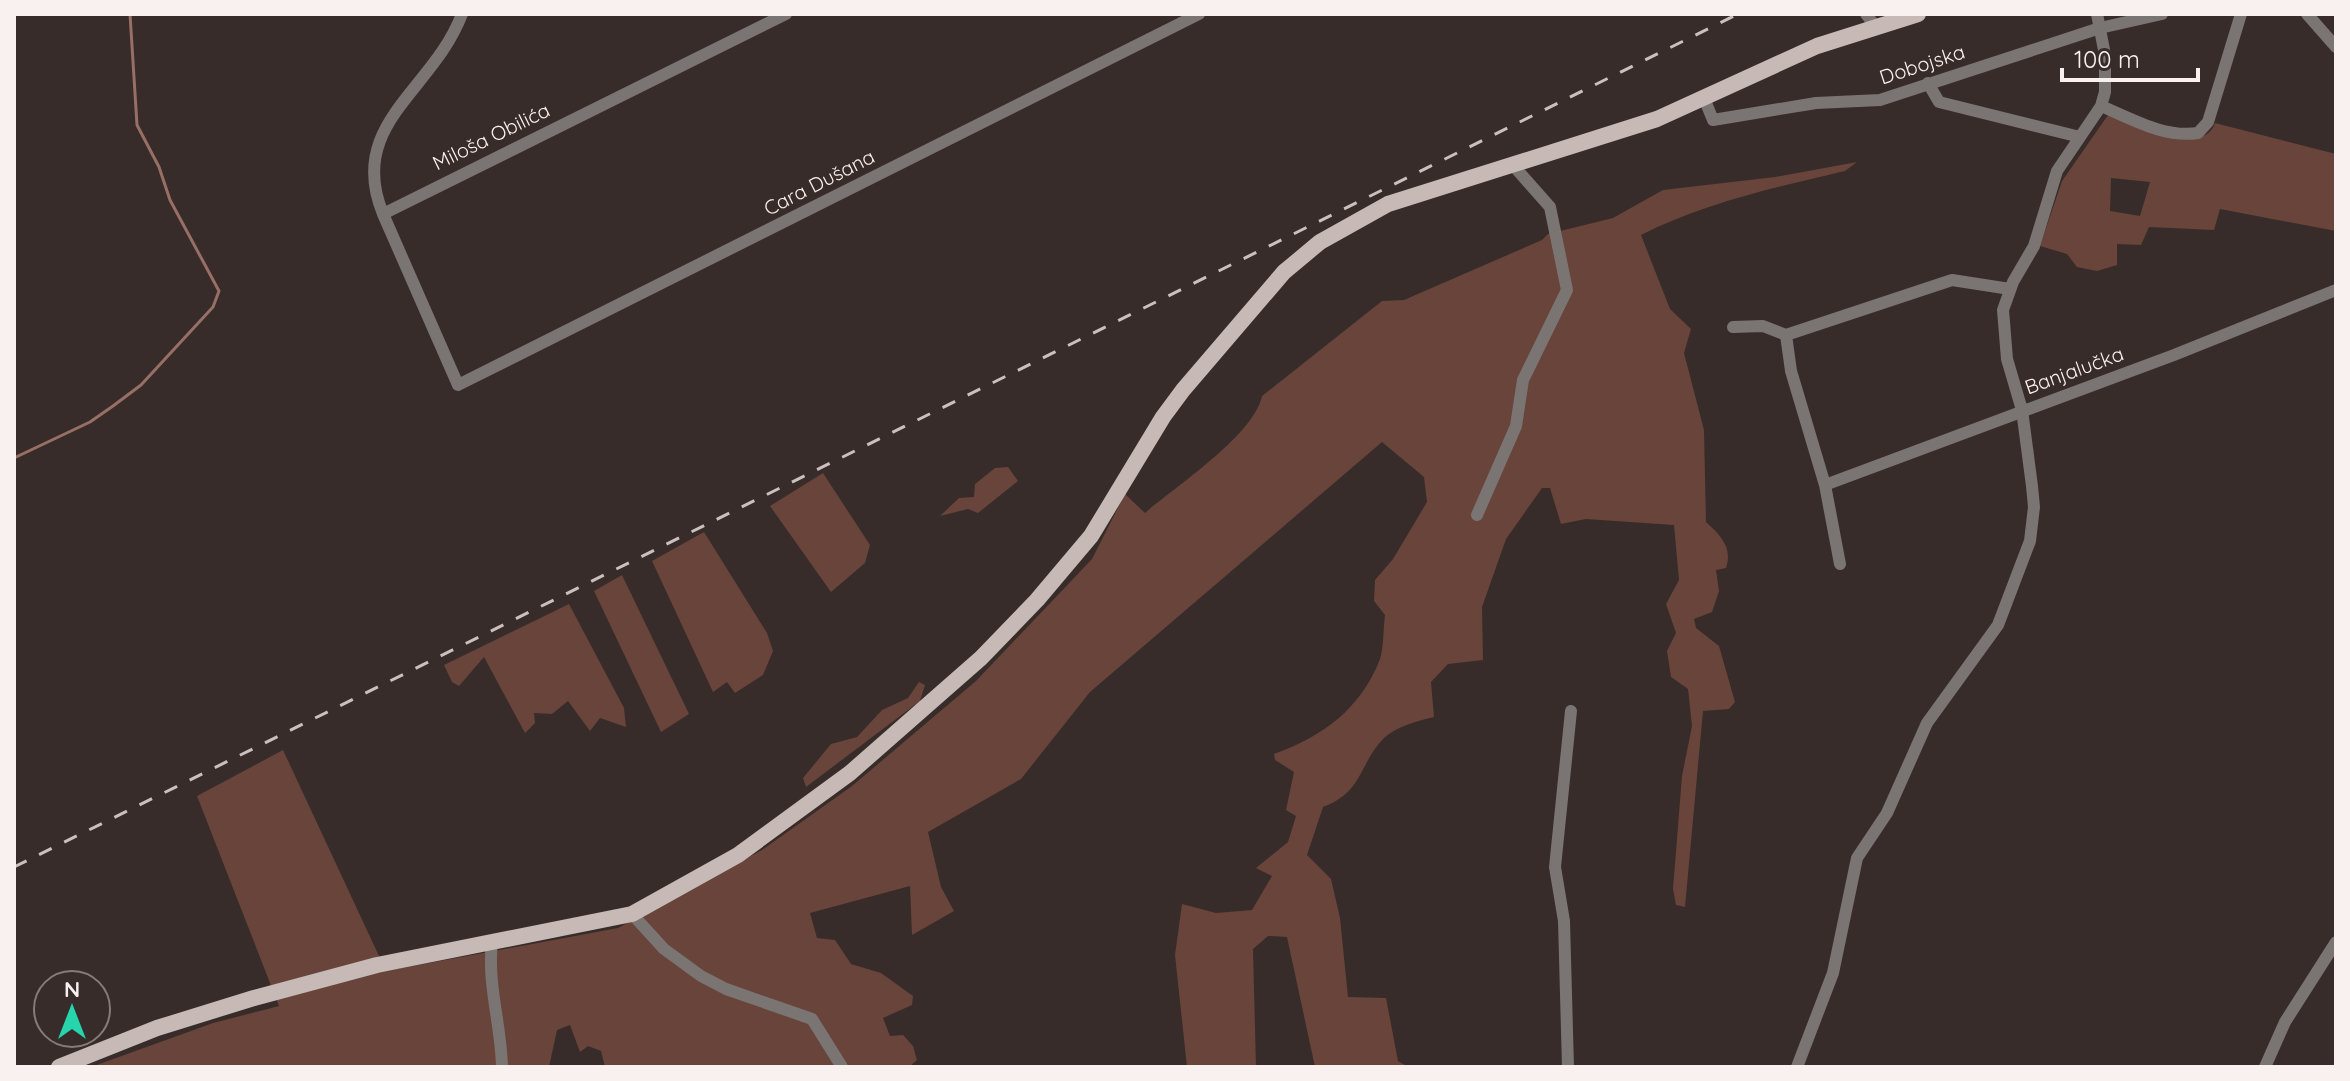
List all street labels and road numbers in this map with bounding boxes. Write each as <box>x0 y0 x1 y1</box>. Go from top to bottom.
street label: Dobojska <box>1876 38 1968 90</box>
street label: Miloša Obilića <box>428 97 554 175</box>
street label: Cara Dušana <box>759 143 879 221</box>
street label: Banjalučka <box>2021 341 2127 399</box>

